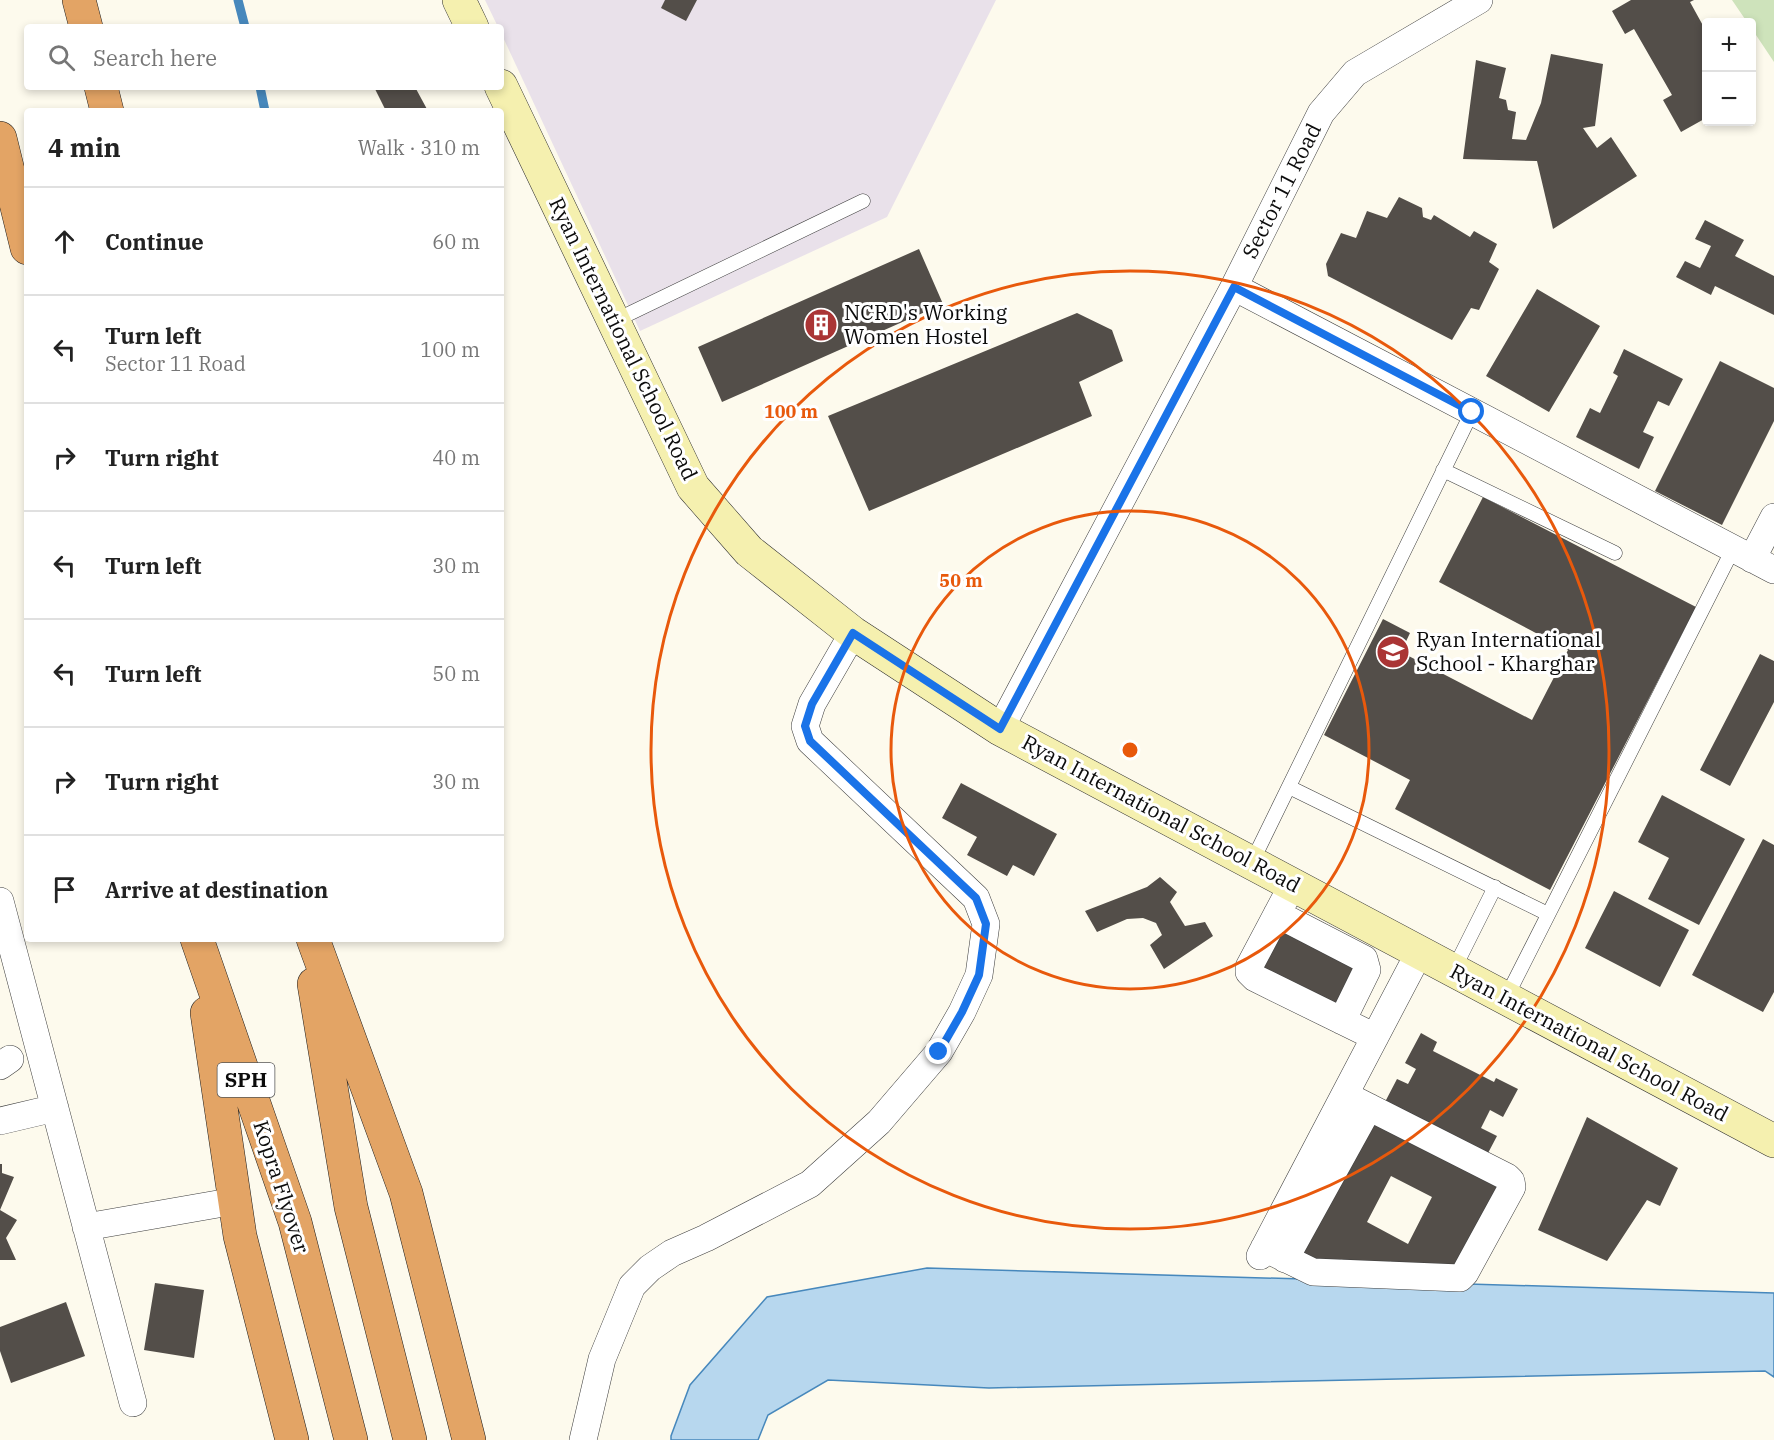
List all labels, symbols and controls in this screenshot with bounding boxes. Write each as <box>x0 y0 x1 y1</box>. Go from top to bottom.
map controls <box>1702 18 1756 126</box>
button: + <box>1702 18 1756 72</box>
search box <box>24 24 504 90</box>
icon: search <box>45 41 78 74</box>
text: Search here <box>93 43 217 72</box>
button: − <box>1702 72 1756 126</box>
street label: Sector 11 Road <box>1235 118 1327 263</box>
text: 4 min <box>48 130 121 164</box>
text: Walk · 310 m <box>358 134 480 161</box>
street label: Ryan International School Road <box>543 192 705 485</box>
icon: ahead <box>48 225 81 258</box>
text: Continue <box>105 227 204 256</box>
text: 60 m <box>432 228 480 255</box>
place label: NCRD's Working Women Hostel <box>844 298 1008 350</box>
building icon: NCRD's Working Women Hostel <box>803 307 839 343</box>
text: Turn left <box>105 321 201 350</box>
icon: left <box>48 333 81 366</box>
text: 100 m <box>420 336 480 363</box>
text: Sector 11 Road <box>105 350 246 377</box>
route start <box>1458 398 1484 424</box>
text: 100 m <box>764 400 819 423</box>
icon: right <box>48 441 81 474</box>
text: Turn right <box>105 443 219 472</box>
text: 40 m <box>432 444 480 471</box>
icon: left <box>48 549 81 582</box>
text: Turn left <box>105 551 201 580</box>
text: 30 m <box>432 552 480 579</box>
text: 50 m <box>939 569 983 592</box>
place label: Ryan International School - Kharghar <box>1416 625 1601 677</box>
school or university icon: Ryan International School - Kharghar <box>1375 634 1411 670</box>
icon: left <box>48 657 81 690</box>
text: Turn left <box>105 659 201 688</box>
text: 50 m <box>432 660 480 687</box>
street label: Ryan International School Road <box>1017 728 1306 899</box>
centre of rings <box>1120 740 1140 760</box>
icon: right <box>48 765 81 798</box>
text: Turn right <box>105 767 219 796</box>
text: 30 m <box>432 768 480 795</box>
icon: arrive <box>48 873 81 906</box>
text: Arrive at destination <box>105 875 328 904</box>
street label: Ryan International School Road <box>1445 957 1734 1128</box>
route end <box>925 1038 951 1064</box>
road number: SPH <box>218 1063 274 1097</box>
street label: Kopra Flyover <box>247 1117 317 1257</box>

